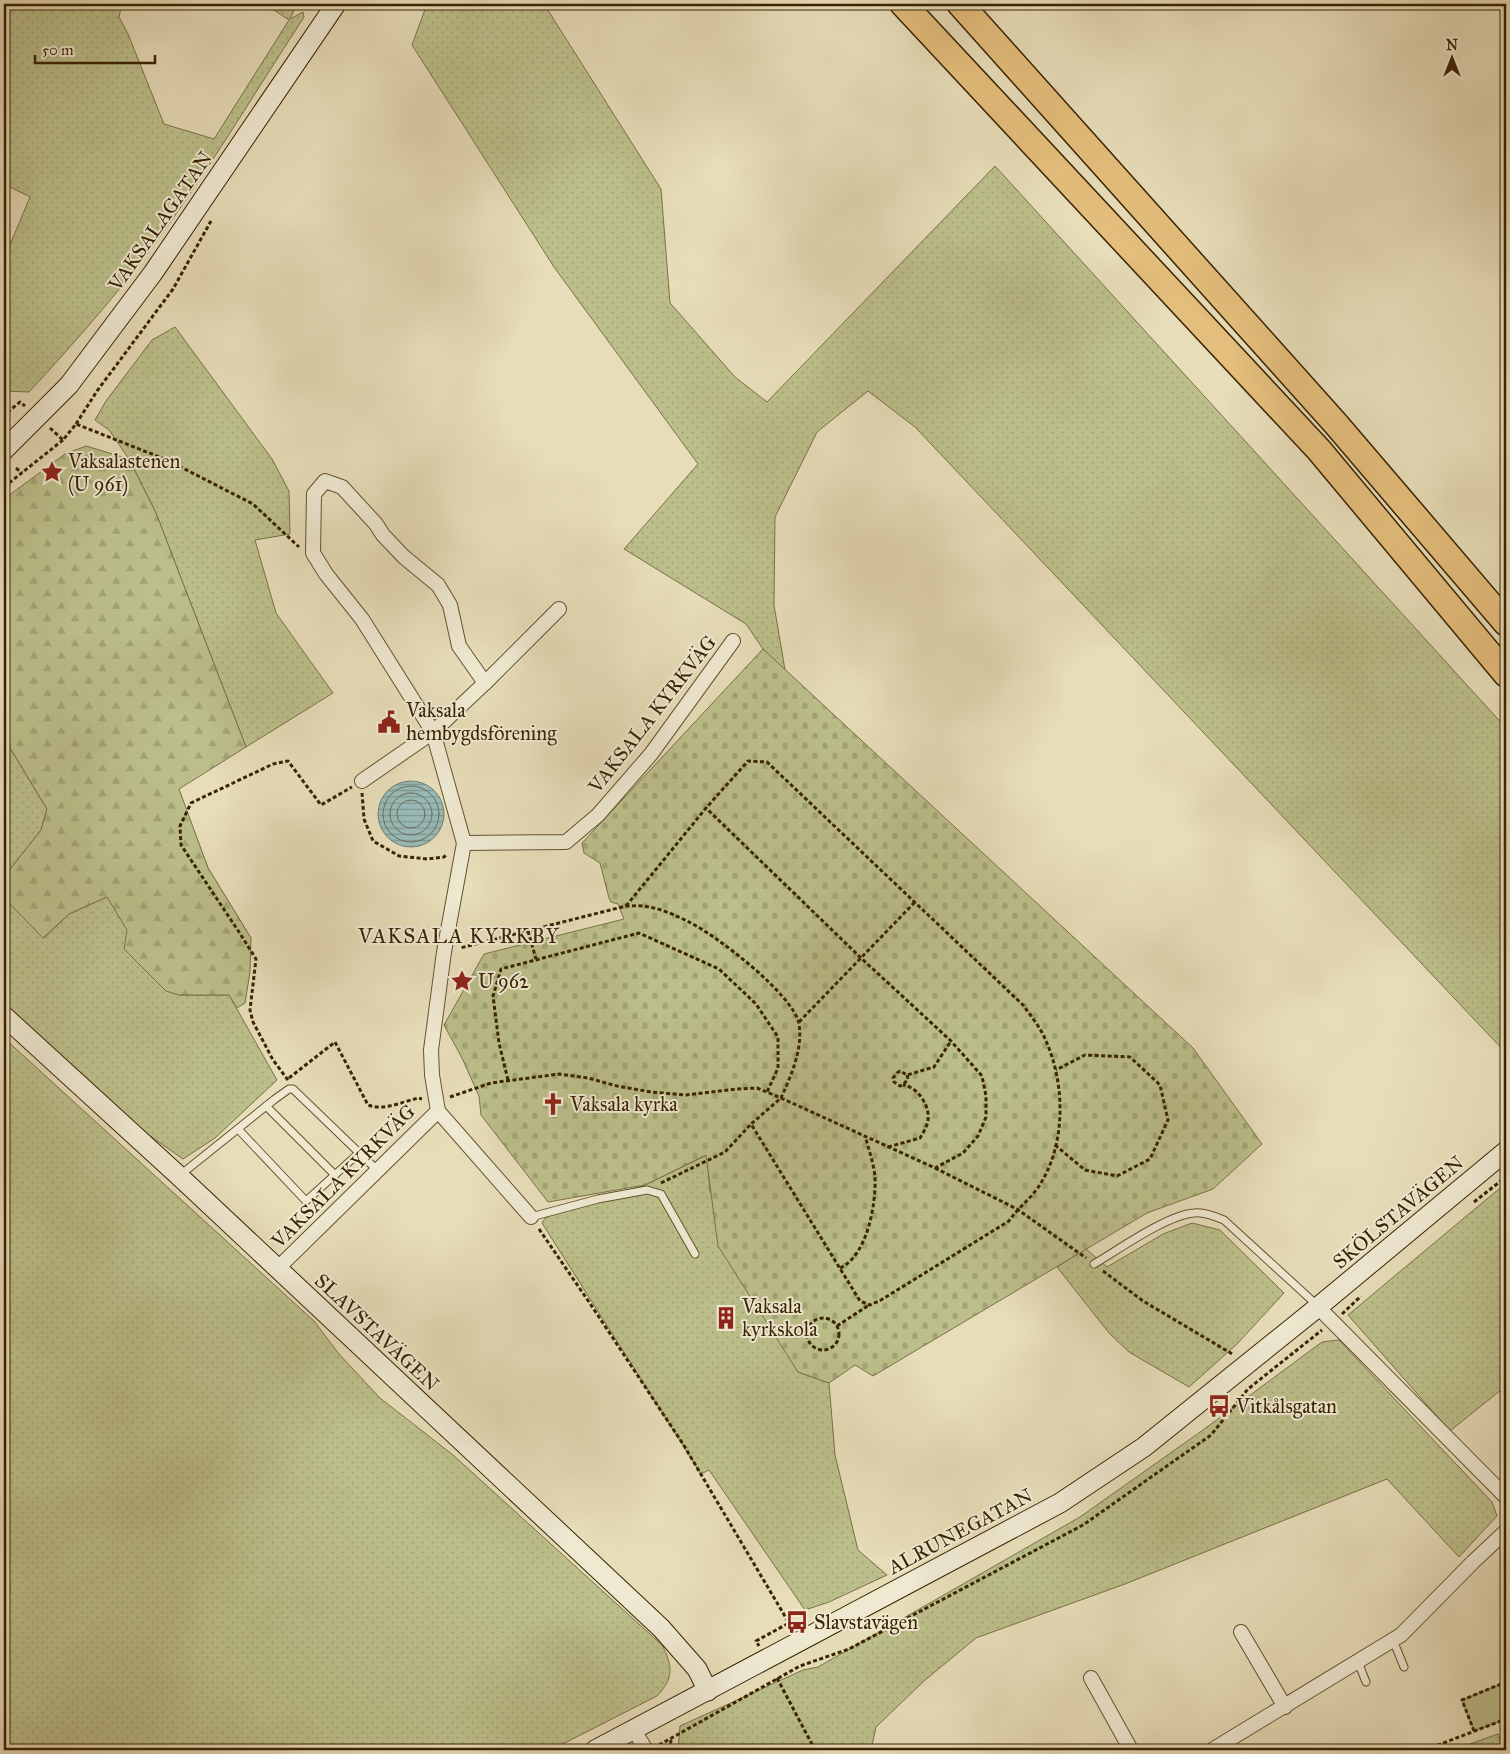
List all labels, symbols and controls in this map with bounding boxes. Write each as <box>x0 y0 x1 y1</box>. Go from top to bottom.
scale bar <box>35 32 155 64</box>
north arrow <box>1428 32 1478 82</box>
text: N <box>1446 37 1458 54</box>
text: 50 m <box>42 41 74 59</box>
street label: VAKSALAGATAN <box>102 147 217 296</box>
place label: Vaksalastenen (U 961) <box>67 449 181 497</box>
place icon: Vaksalastenen (U 961) <box>39 459 65 485</box>
street label: VAKSALA KYRKVÄG <box>582 630 721 798</box>
place label: Vaksala hembygdsförening <box>405 698 557 746</box>
public building icon: Vaksala hembygdsförening <box>376 709 402 735</box>
district label: VAKSALA KYRKBY <box>357 923 560 949</box>
place icon: U 962 <box>449 968 475 994</box>
place label: U 962 <box>478 969 529 993</box>
church icon: Vaksala kyrka <box>540 1091 566 1117</box>
place label: Vaksala kyrka <box>569 1092 678 1116</box>
street label: VAKSALA KYRKVÄG <box>265 1099 420 1254</box>
street label: SKÖLSTAVÄGEN <box>1328 1150 1468 1274</box>
street label: SLAVSTAVÄGEN <box>310 1268 444 1396</box>
place label: Vaksala kyrkskola <box>741 1294 818 1341</box>
building icon: Vaksala kyrkskola <box>713 1305 739 1331</box>
bus stop icon: Vitkålsgatan <box>1206 1393 1232 1419</box>
place label: Vitkålsgatan <box>1235 1394 1337 1419</box>
street label: ALRUNEGATAN <box>883 1483 1036 1580</box>
bus stop icon: Slavstavägen <box>784 1609 810 1635</box>
place label: Slavstavägen <box>814 1610 918 1635</box>

